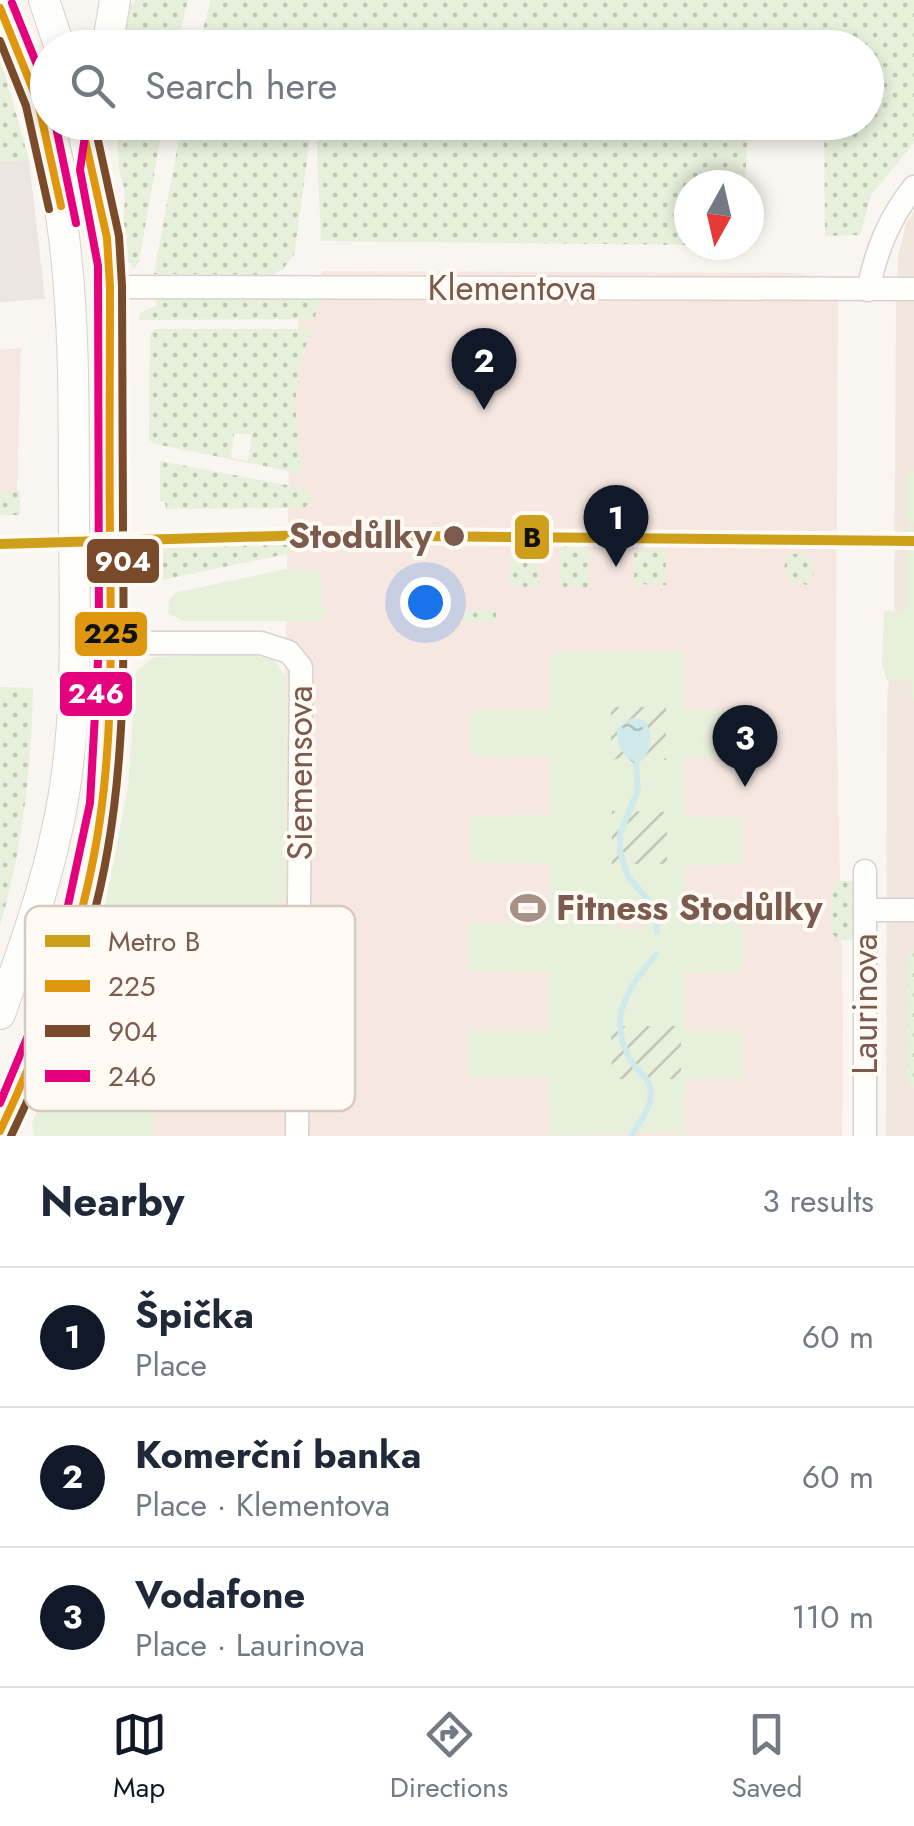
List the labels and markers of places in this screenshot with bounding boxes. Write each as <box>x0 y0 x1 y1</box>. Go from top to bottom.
pin: 2 <box>452 328 516 410</box>
pin: 1 <box>584 484 648 567</box>
place label: Stodůlky <box>288 511 433 561</box>
marker: Stodůlky <box>441 523 467 549</box>
pin: 3 <box>712 704 778 787</box>
place label: Fitness Stodůlky <box>556 883 823 933</box>
sports icon: Fitness Stodůlky <box>509 889 547 927</box>

